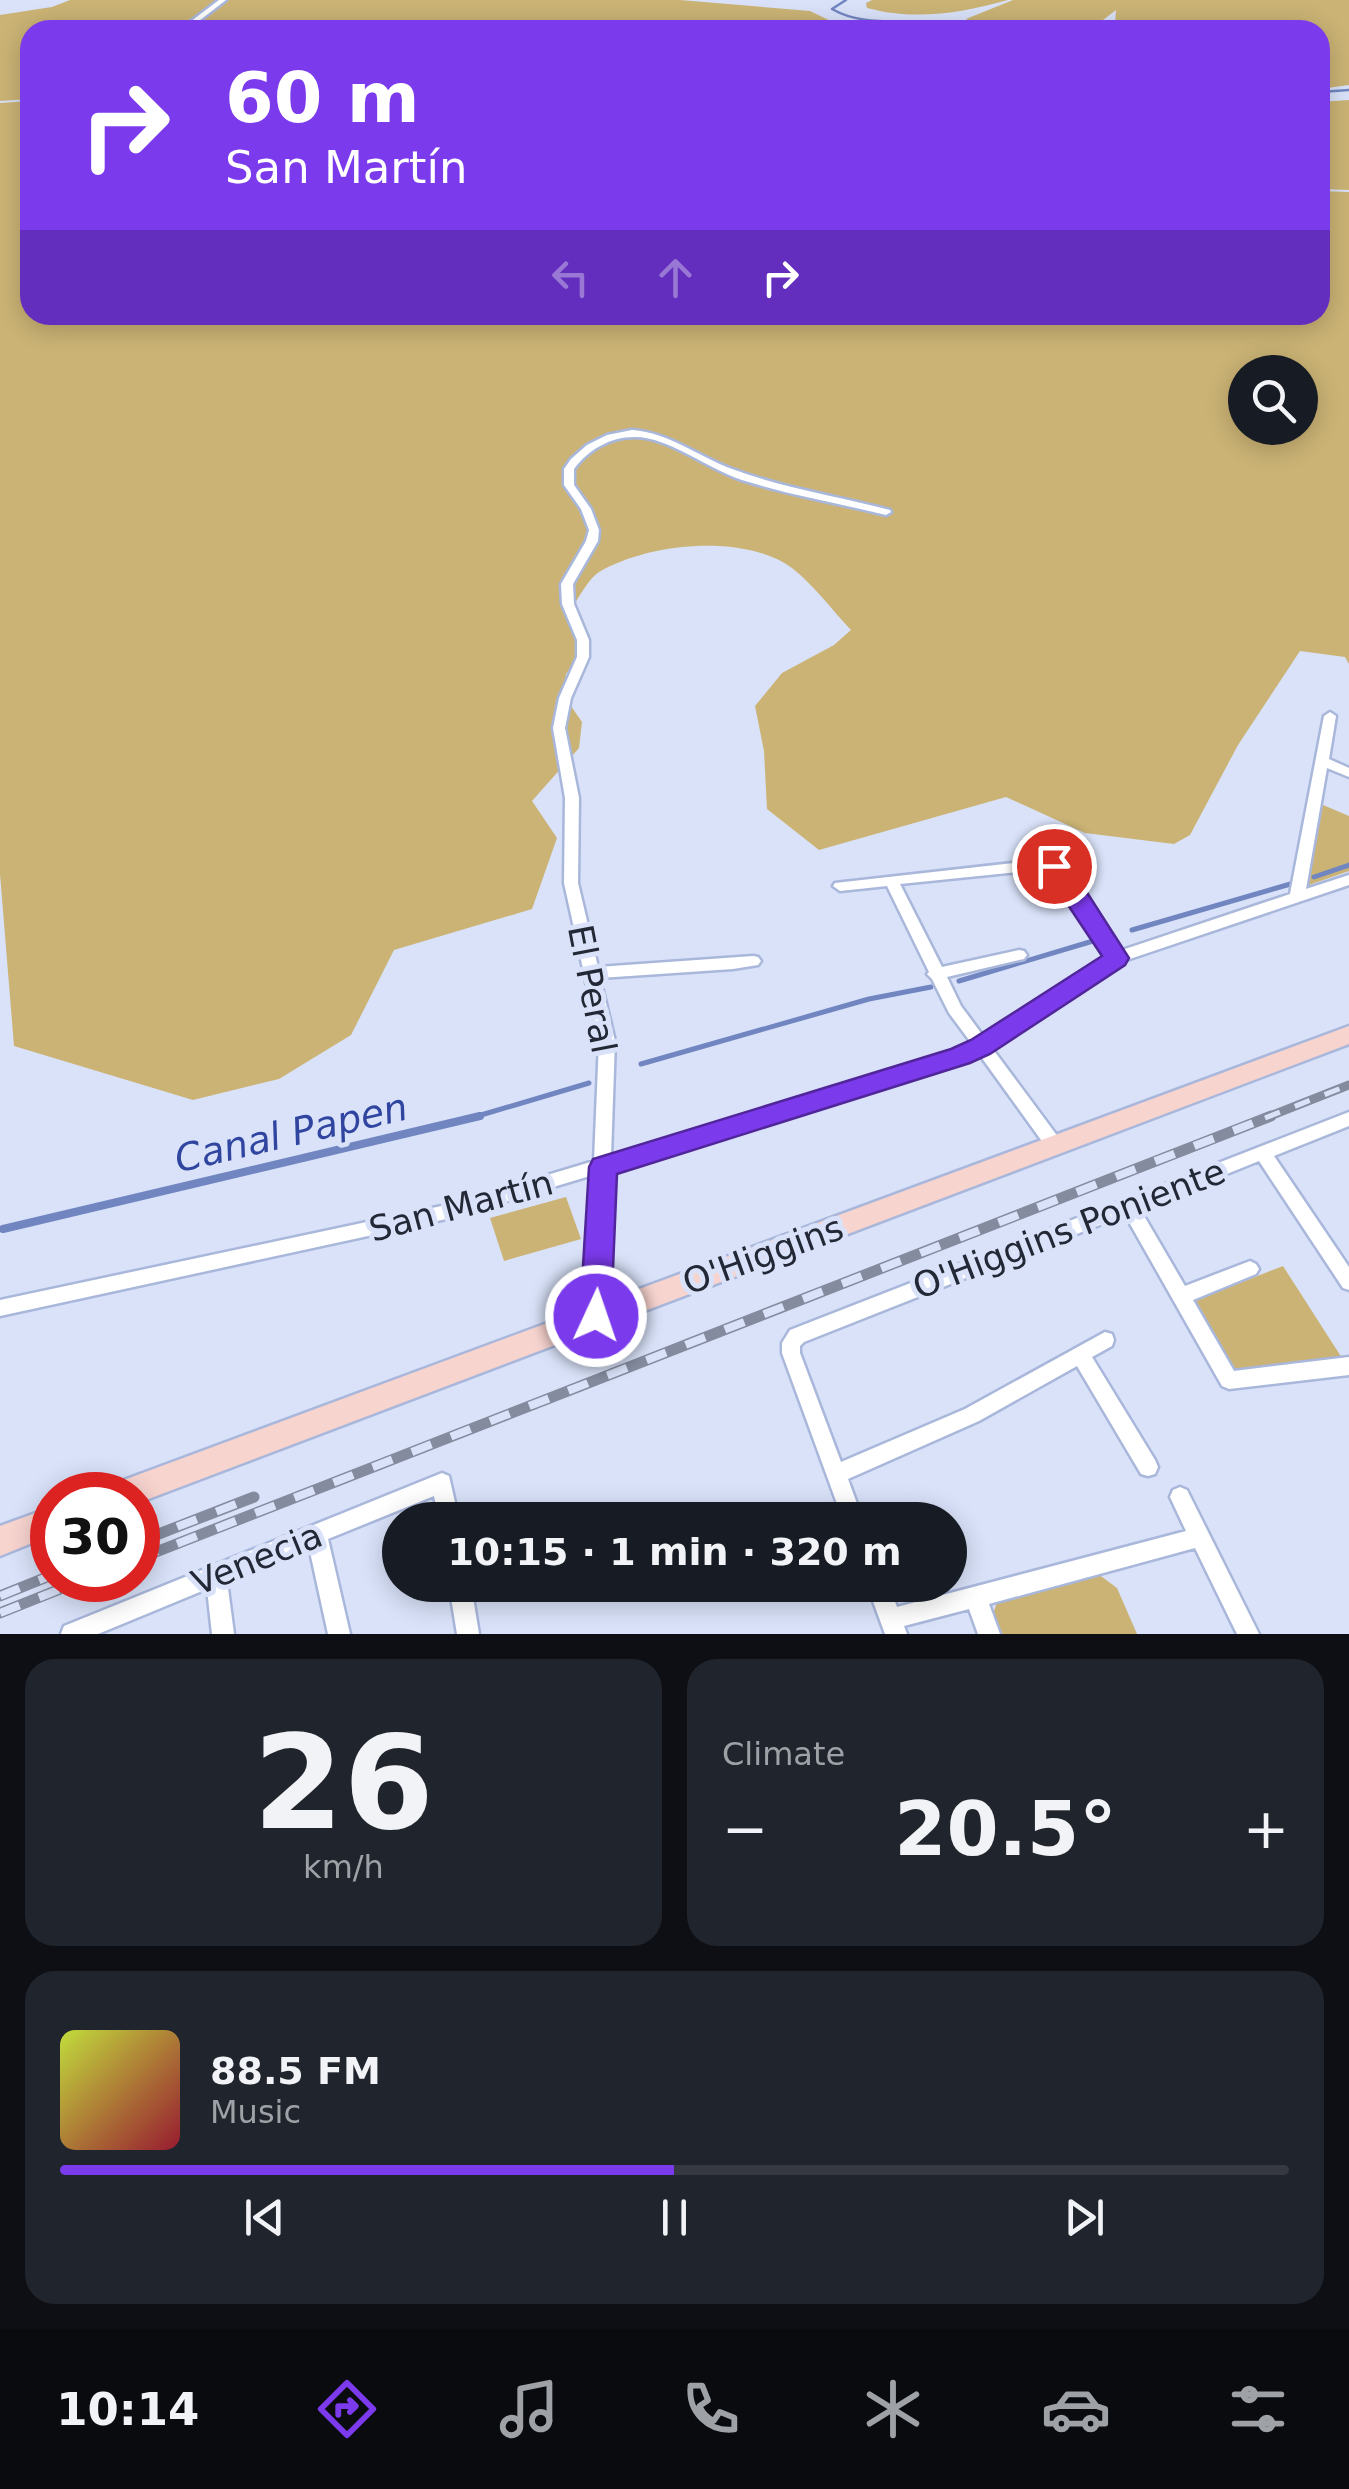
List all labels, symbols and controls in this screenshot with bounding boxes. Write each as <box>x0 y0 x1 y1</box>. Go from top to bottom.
text: 60 m <box>225 57 420 139</box>
icon: right <box>60 60 190 190</box>
text: San Martín <box>225 141 468 194</box>
icon: left <box>543 250 598 305</box>
icon: ahead <box>648 250 703 305</box>
icon: right <box>753 250 808 305</box>
map controls <box>1228 355 1318 445</box>
button: search <box>1228 355 1318 445</box>
pin <box>1012 824 1097 909</box>
icon: arrive <box>1027 839 1082 894</box>
street label: El Peral <box>560 921 624 1057</box>
water label: Canal Papen <box>170 1085 412 1181</box>
street label: O'Higgins Poniente <box>907 1151 1231 1307</box>
street label: San Martín <box>365 1162 557 1250</box>
street label: O'Higgins <box>677 1208 849 1302</box>
position arrow <box>544 1264 648 1368</box>
speed limit sign: 30 <box>30 1472 160 1602</box>
street label: Venecia <box>186 1515 328 1603</box>
text: 10:15 · 1 min · 320 m <box>447 1530 902 1574</box>
text: 26 <box>253 1707 434 1859</box>
text: Climate <box>722 1735 845 1773</box>
text: 20.5° <box>894 1785 1117 1873</box>
text: − <box>722 1797 768 1861</box>
text: + <box>1243 1797 1289 1861</box>
text: km/h <box>303 1848 384 1886</box>
text: 88.5 FM <box>210 2049 381 2093</box>
text: Music <box>210 2093 301 2131</box>
icon: previous <box>237 2190 292 2245</box>
icon: pause <box>647 2190 702 2245</box>
icon: next <box>1057 2190 1112 2245</box>
icon: directions <box>312 2374 382 2444</box>
icon: music <box>494 2374 564 2444</box>
icon: phone <box>676 2374 746 2444</box>
icon: climate <box>858 2374 928 2444</box>
icon: car <box>1041 2374 1111 2444</box>
icon: filters <box>1223 2374 1293 2444</box>
text: 10:14 <box>56 2383 199 2436</box>

